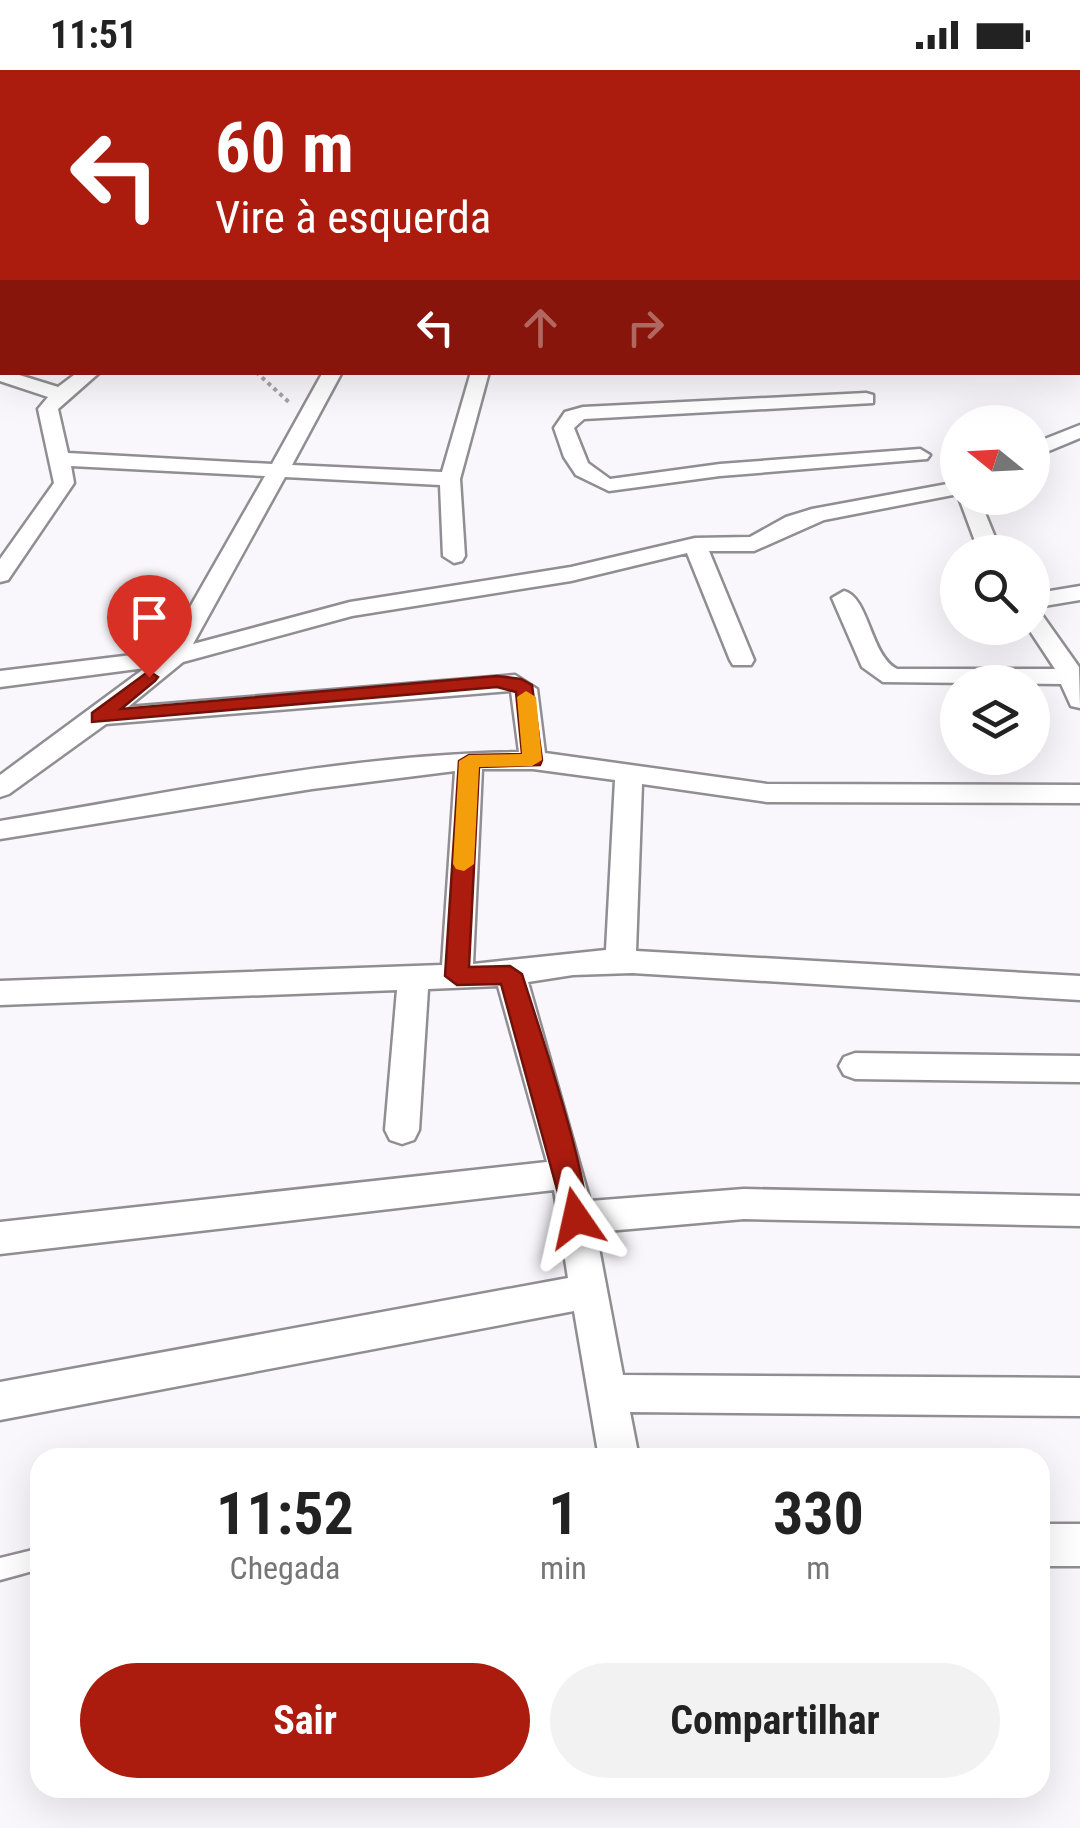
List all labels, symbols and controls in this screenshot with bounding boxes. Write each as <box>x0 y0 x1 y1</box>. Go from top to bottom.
text: 11:51 <box>50 13 137 57</box>
text: 60 m <box>215 107 354 189</box>
icon: left <box>50 110 180 240</box>
text: Vire à esquerda <box>215 191 491 244</box>
icon: left <box>408 300 463 355</box>
icon: ahead <box>513 300 568 355</box>
icon: right <box>618 300 673 355</box>
north arrow <box>940 405 1050 515</box>
map controls <box>940 405 1050 775</box>
button: search <box>940 535 1050 645</box>
pin <box>107 575 192 678</box>
icon: arrive <box>122 590 177 645</box>
button: layers <box>940 665 1050 775</box>
position arrow <box>524 1166 628 1270</box>
text: 11:52 <box>216 1478 354 1549</box>
text: 1 <box>548 1478 579 1549</box>
text: 330 <box>773 1478 864 1549</box>
text: Chegada <box>229 1549 340 1587</box>
text: min <box>540 1549 587 1587</box>
text: m <box>806 1549 830 1587</box>
button: Sair <box>80 1663 530 1778</box>
button: Compartilhar <box>550 1663 1000 1778</box>

